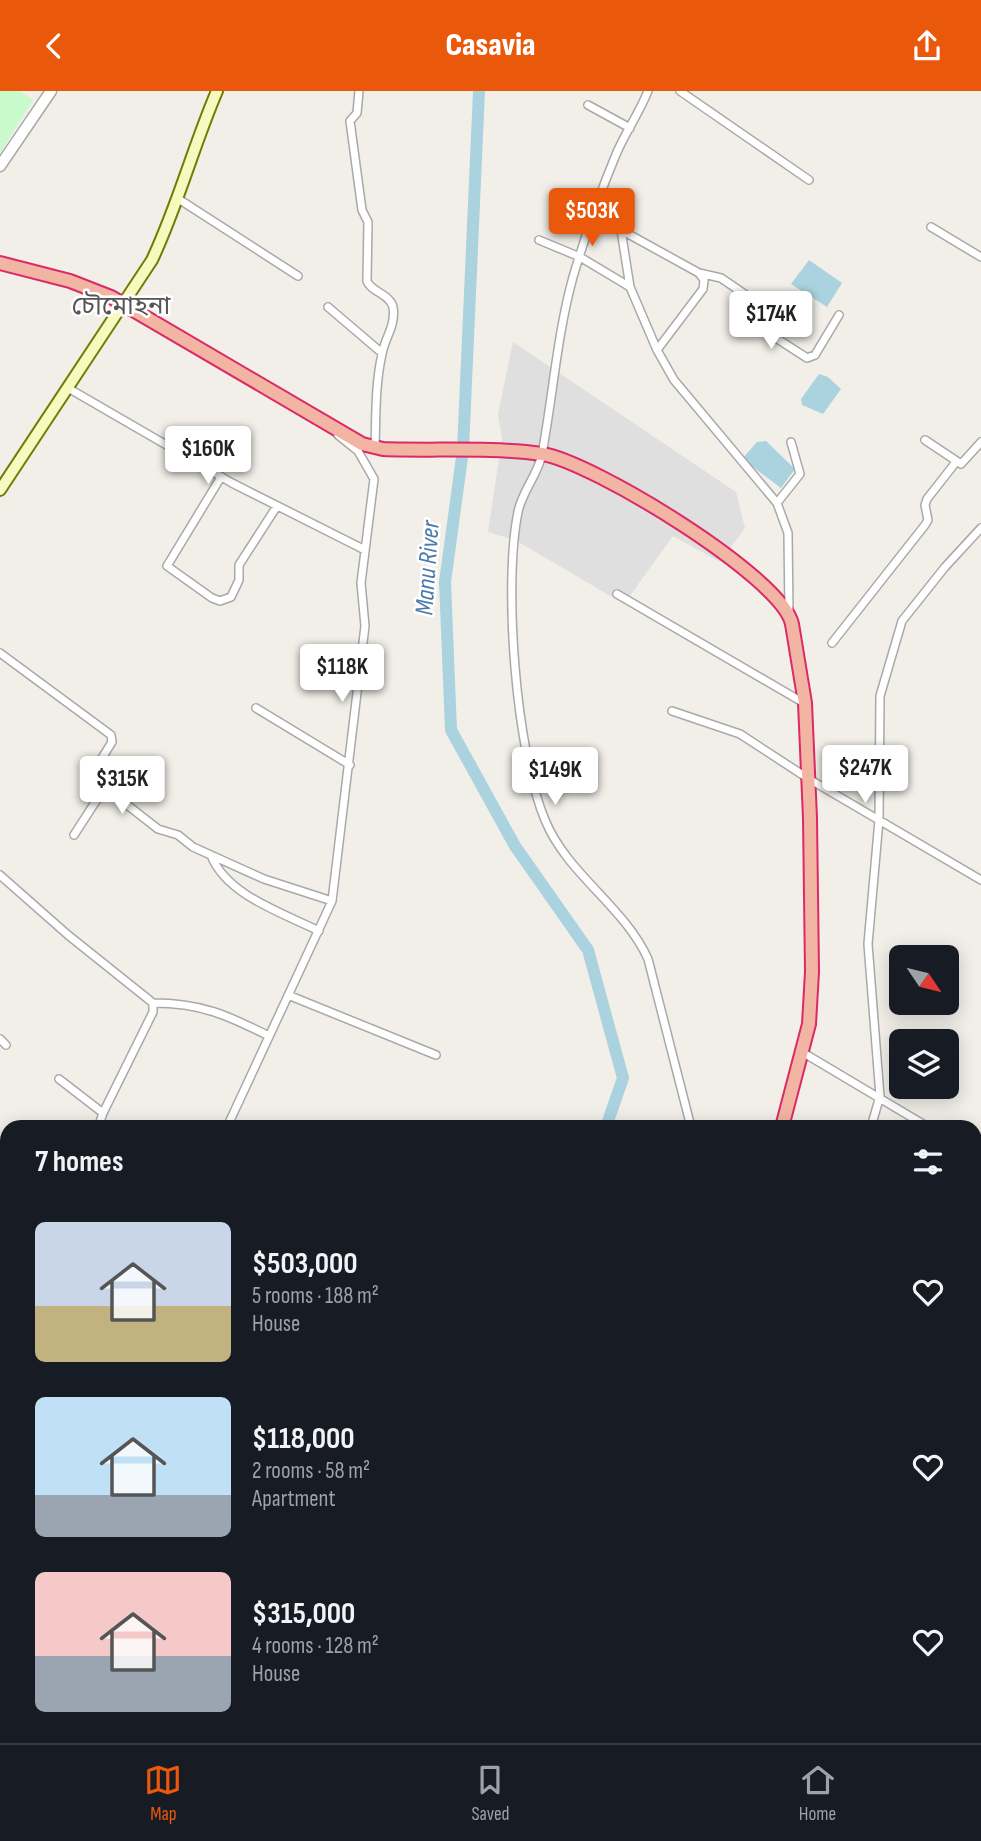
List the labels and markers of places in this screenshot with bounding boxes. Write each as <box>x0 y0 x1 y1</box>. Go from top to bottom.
pin: $503K <box>543 188 641 248</box>
pin: $174K <box>722 292 820 351</box>
pin: $160K <box>159 427 257 486</box>
pin: $118K <box>293 645 391 704</box>
pin: $247K <box>816 745 914 805</box>
pin: $149K <box>506 747 604 807</box>
pin: $315K <box>73 757 171 816</box>

